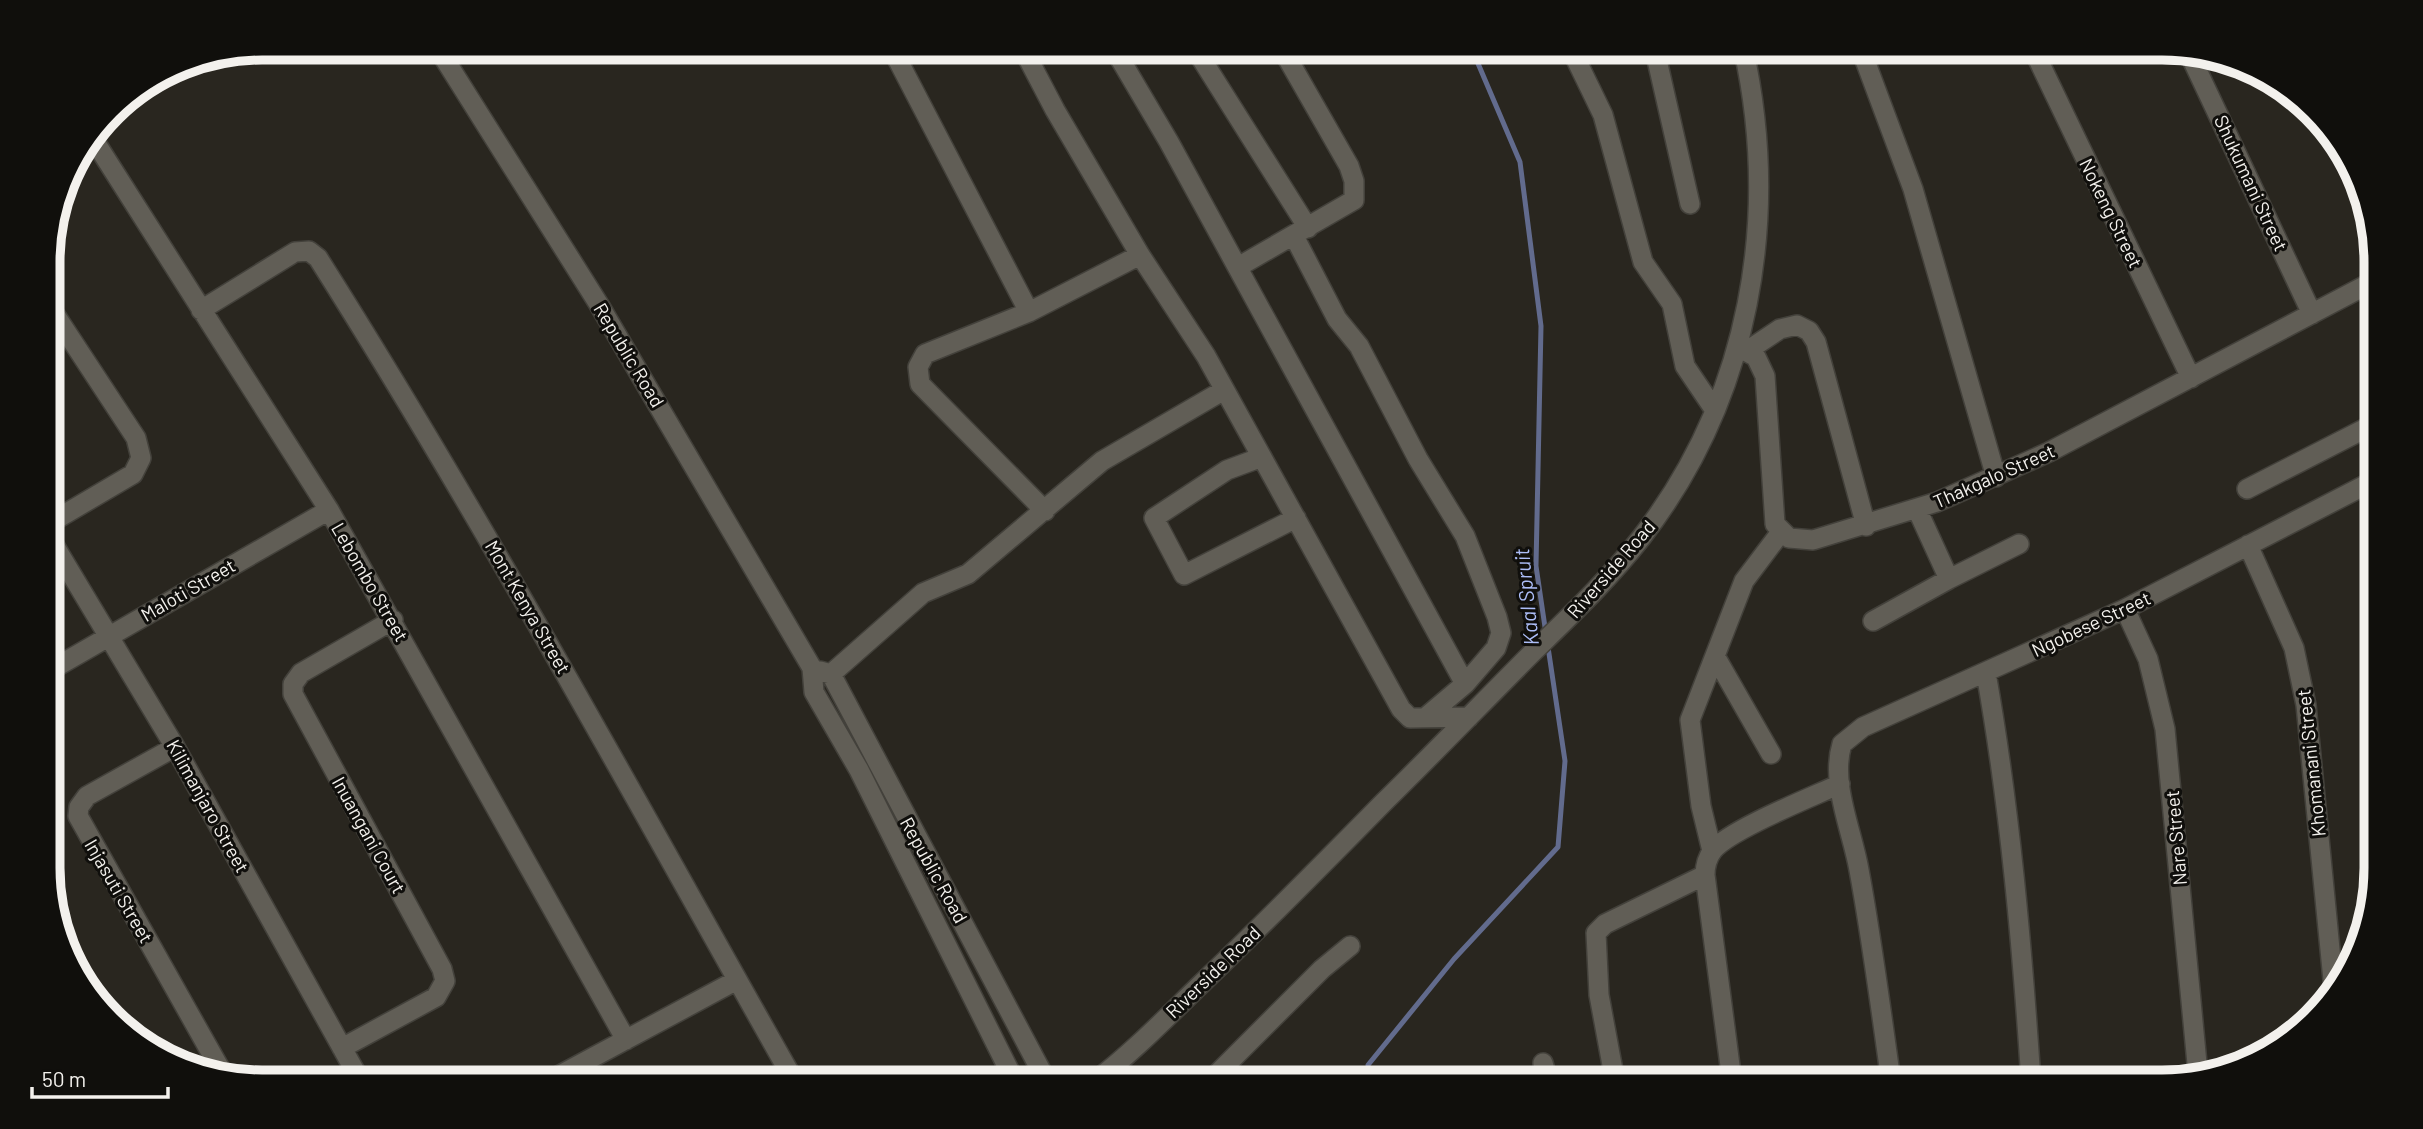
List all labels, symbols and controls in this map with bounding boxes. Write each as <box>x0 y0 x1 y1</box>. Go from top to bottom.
street label: Shukumani Street <box>2210 111 2293 254</box>
street label: Nokeng Street <box>2075 154 2148 271</box>
street label: Republic Road <box>589 298 670 411</box>
street label: Thakgalo Street <box>1930 439 2058 513</box>
street label: Riverside Road <box>1562 515 1659 622</box>
street label: Lebombo Street <box>327 518 414 645</box>
street label: Mont Kenya Street <box>481 536 576 678</box>
water label: Kaal Spruit <box>1508 547 1543 647</box>
street label: Maloti Street <box>136 553 239 626</box>
street label: Ngobese Street <box>2028 586 2154 661</box>
street label: Khomanani Street <box>2291 688 2330 838</box>
street label: Kilimanjaro Street <box>162 735 255 876</box>
street label: Inuangani Court <box>328 772 411 897</box>
street label: Nare Street <box>2160 790 2191 886</box>
street label: Republic Road <box>896 813 973 927</box>
street label: Injasuti Street <box>80 835 158 947</box>
street label: Riverside Road <box>1161 921 1265 1022</box>
scale bar <box>32 1056 168 1100</box>
text: 50 m <box>42 1066 86 1091</box>

